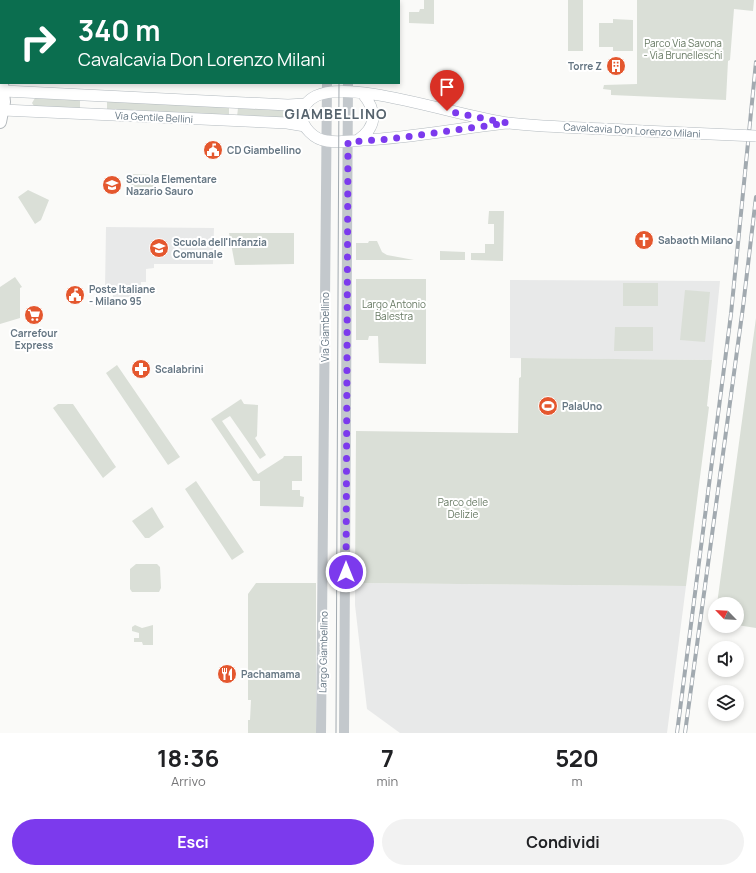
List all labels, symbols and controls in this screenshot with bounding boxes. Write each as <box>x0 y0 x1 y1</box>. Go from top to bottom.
text: 340 m <box>78 11 161 49</box>
icon: right <box>12 16 64 68</box>
park label: Parco Via Savona - Via Brunelleschi <box>644 36 722 62</box>
text: Cavalcavia Don Lorenzo Milani <box>78 47 325 71</box>
building icon: Torre Z <box>605 55 627 77</box>
place label: Torre Z <box>568 59 602 73</box>
pin <box>430 70 464 111</box>
icon: arrive <box>436 76 458 98</box>
district label: GIAMBELLINO <box>285 104 387 123</box>
street label: Via Gentile Bellini <box>115 108 193 126</box>
street label: Cavalcavia Don Lorenzo Milani <box>563 119 701 141</box>
public building icon: CD Giambellino <box>202 139 224 161</box>
place label: CD Giambellino <box>227 143 301 157</box>
place label: Scuola Elementare Nazario Sauro <box>126 172 217 198</box>
school or university icon: Scuola Elementare Nazario Sauro <box>101 174 123 196</box>
church icon: Sabaoth Milano <box>633 229 655 251</box>
place label: Sabaoth Milano <box>658 233 733 247</box>
place label: Scuola dell'Infanzia Comunale <box>173 235 267 261</box>
school or university icon: Scuola dell'Infanzia Comunale <box>148 237 170 259</box>
place label: Poste Italiane - Milano 95 <box>89 282 155 308</box>
public building icon: Poste Italiane - Milano 95 <box>64 284 86 306</box>
street label: Via Giambellino <box>318 292 332 362</box>
park label: Largo Antonio Balestra <box>362 297 426 323</box>
supermarket icon: Carrefour Express <box>23 304 45 326</box>
place label: Carrefour Express <box>10 326 58 352</box>
pharmacy icon: Scalabrini <box>130 358 152 380</box>
place label: Scalabrini <box>155 362 204 376</box>
sports icon: PalaUno <box>537 395 559 417</box>
place label: PalaUno <box>562 399 602 413</box>
park label: Parco delle Delizie <box>438 495 488 521</box>
position arrow <box>325 551 367 593</box>
north arrow <box>708 597 744 633</box>
map controls <box>708 597 744 721</box>
street label: Largo Giambellino <box>315 611 331 693</box>
button: sound <box>708 641 744 677</box>
restaurant icon: Pachamama <box>216 663 238 685</box>
place label: Pachamama <box>241 667 301 681</box>
button: layers <box>708 685 744 721</box>
text: 18:36 <box>157 741 219 774</box>
text: 7 <box>381 741 394 774</box>
text: 520 <box>555 741 599 774</box>
text: Arrivo <box>171 772 206 790</box>
text: min <box>376 772 398 790</box>
text: m <box>572 772 583 790</box>
button: Esci <box>12 819 374 865</box>
button: Condividi <box>382 819 744 865</box>

